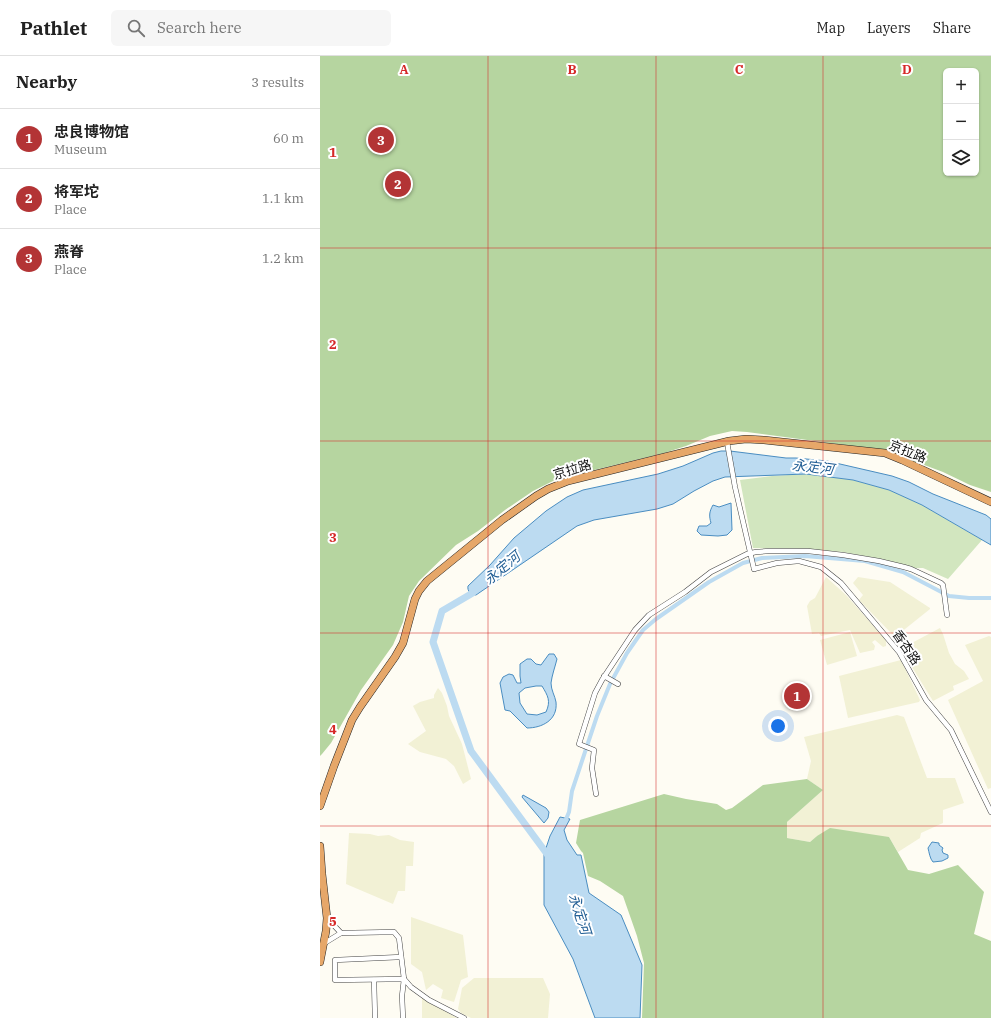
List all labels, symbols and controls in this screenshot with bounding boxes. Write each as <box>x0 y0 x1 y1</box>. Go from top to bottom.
search box <box>111 10 391 46</box>
text: Pathlet <box>20 16 87 40</box>
icon: search <box>125 17 147 39</box>
text: Search here <box>157 18 242 37</box>
text: Map <box>817 19 845 37</box>
text: Layers <box>867 19 911 37</box>
text: Share <box>933 19 971 37</box>
text: A <box>399 61 409 78</box>
text: B <box>567 61 577 78</box>
text: C <box>735 61 744 78</box>
text: D <box>902 61 912 78</box>
map controls <box>943 68 979 176</box>
button: + <box>943 68 979 104</box>
text: Nearby <box>16 71 77 93</box>
text: 3 results <box>251 74 304 91</box>
button: − <box>943 104 979 140</box>
text: 忠良博物馆 <box>54 122 129 141</box>
pin: 3 <box>368 125 394 155</box>
text: 1 <box>25 130 33 147</box>
text: 60 m <box>273 130 304 147</box>
button: layers <box>943 140 979 176</box>
text: Museum <box>54 141 107 158</box>
text: 1 <box>329 144 337 161</box>
pin: 2 <box>385 169 411 199</box>
text: 将军坨 <box>54 182 99 201</box>
text: 2 <box>25 190 33 207</box>
text: 1.1 km <box>262 190 304 207</box>
text: Place <box>54 201 87 218</box>
text: 燕脊 <box>54 242 84 261</box>
text: 3 <box>25 250 33 267</box>
text: 1.2 km <box>262 250 304 267</box>
text: Place <box>54 261 87 278</box>
text: 2 <box>329 336 337 353</box>
street label: 京拉路 <box>887 436 929 467</box>
street label: 京拉路 <box>551 456 593 483</box>
water label: 永定河 <box>791 456 838 479</box>
text: 3 <box>329 529 337 546</box>
water label: 永定河 <box>480 546 526 588</box>
street label: 香杏路 <box>889 626 925 668</box>
pin: 1 <box>784 681 810 711</box>
your location <box>768 716 788 736</box>
text: 4 <box>329 721 337 738</box>
water label: 永定河 <box>565 891 596 940</box>
text: 5 <box>329 913 337 930</box>

